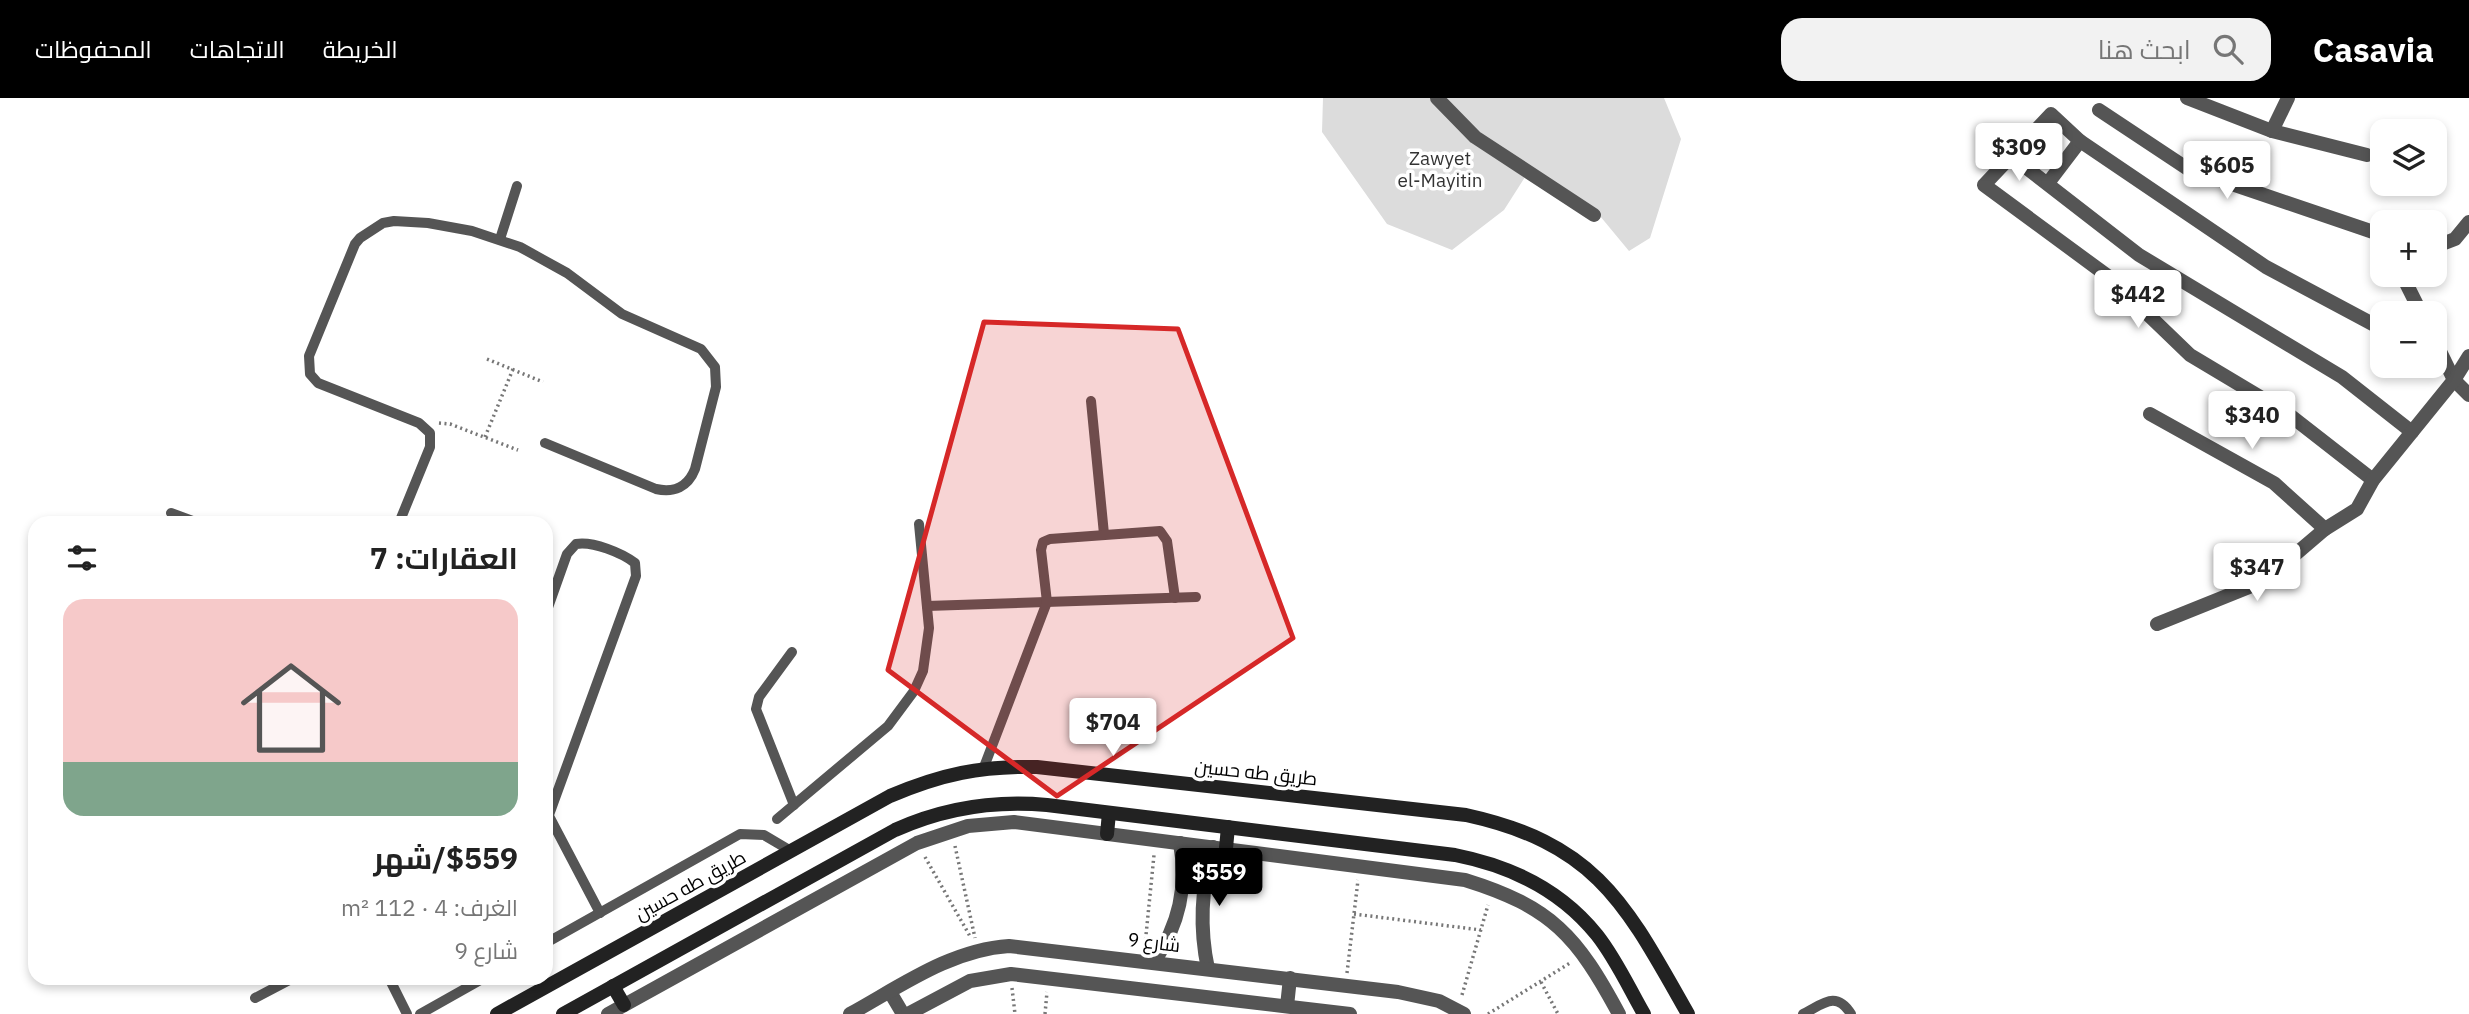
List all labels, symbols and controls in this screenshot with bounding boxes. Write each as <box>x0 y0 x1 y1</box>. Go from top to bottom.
search box <box>1781 18 2271 81</box>
text: Casavia <box>2313 28 2434 71</box>
icon: search <box>2209 30 2247 68</box>
text: ابحث هنا <box>2098 32 2191 66</box>
text: المحفوظات <box>35 33 152 65</box>
text: الاتجاهات <box>190 33 285 65</box>
text: الخريطة <box>323 33 398 65</box>
map controls <box>2370 119 2447 378</box>
button: layers <box>2370 119 2447 196</box>
pin: $309 <box>1978 123 2060 183</box>
text: $309 <box>1991 131 2047 161</box>
pin: $605 <box>2186 141 2268 201</box>
park label: Zawyet el-Mayitin <box>1398 146 1482 192</box>
text: $605 <box>2199 149 2255 179</box>
button: + <box>2370 210 2447 287</box>
pin: $442 <box>2097 271 2179 330</box>
text: $442 <box>2110 278 2166 308</box>
button: − <box>2370 301 2447 378</box>
pin: $340 <box>2211 392 2293 451</box>
text: $340 <box>2224 399 2280 429</box>
text: العقارات: 7 <box>370 538 518 577</box>
icon: filters <box>63 539 101 577</box>
pin: $347 <box>2216 544 2298 603</box>
text: $347 <box>2229 551 2285 581</box>
icon: home <box>228 645 354 771</box>
pin: $704 <box>1072 698 1154 758</box>
text: $704 <box>1085 706 1141 736</box>
street label: طريق طه حسين <box>1193 754 1319 791</box>
text: $559/شهر <box>373 838 518 877</box>
street label: طريق طه حسين <box>630 845 750 926</box>
pin: $559 <box>1178 848 1260 908</box>
text: $559 <box>1191 856 1247 886</box>
text: الغرف: 4 · 112 m² <box>341 892 518 922</box>
street label: شارع 9 <box>1126 927 1182 959</box>
text: شارع 9 <box>454 935 518 965</box>

